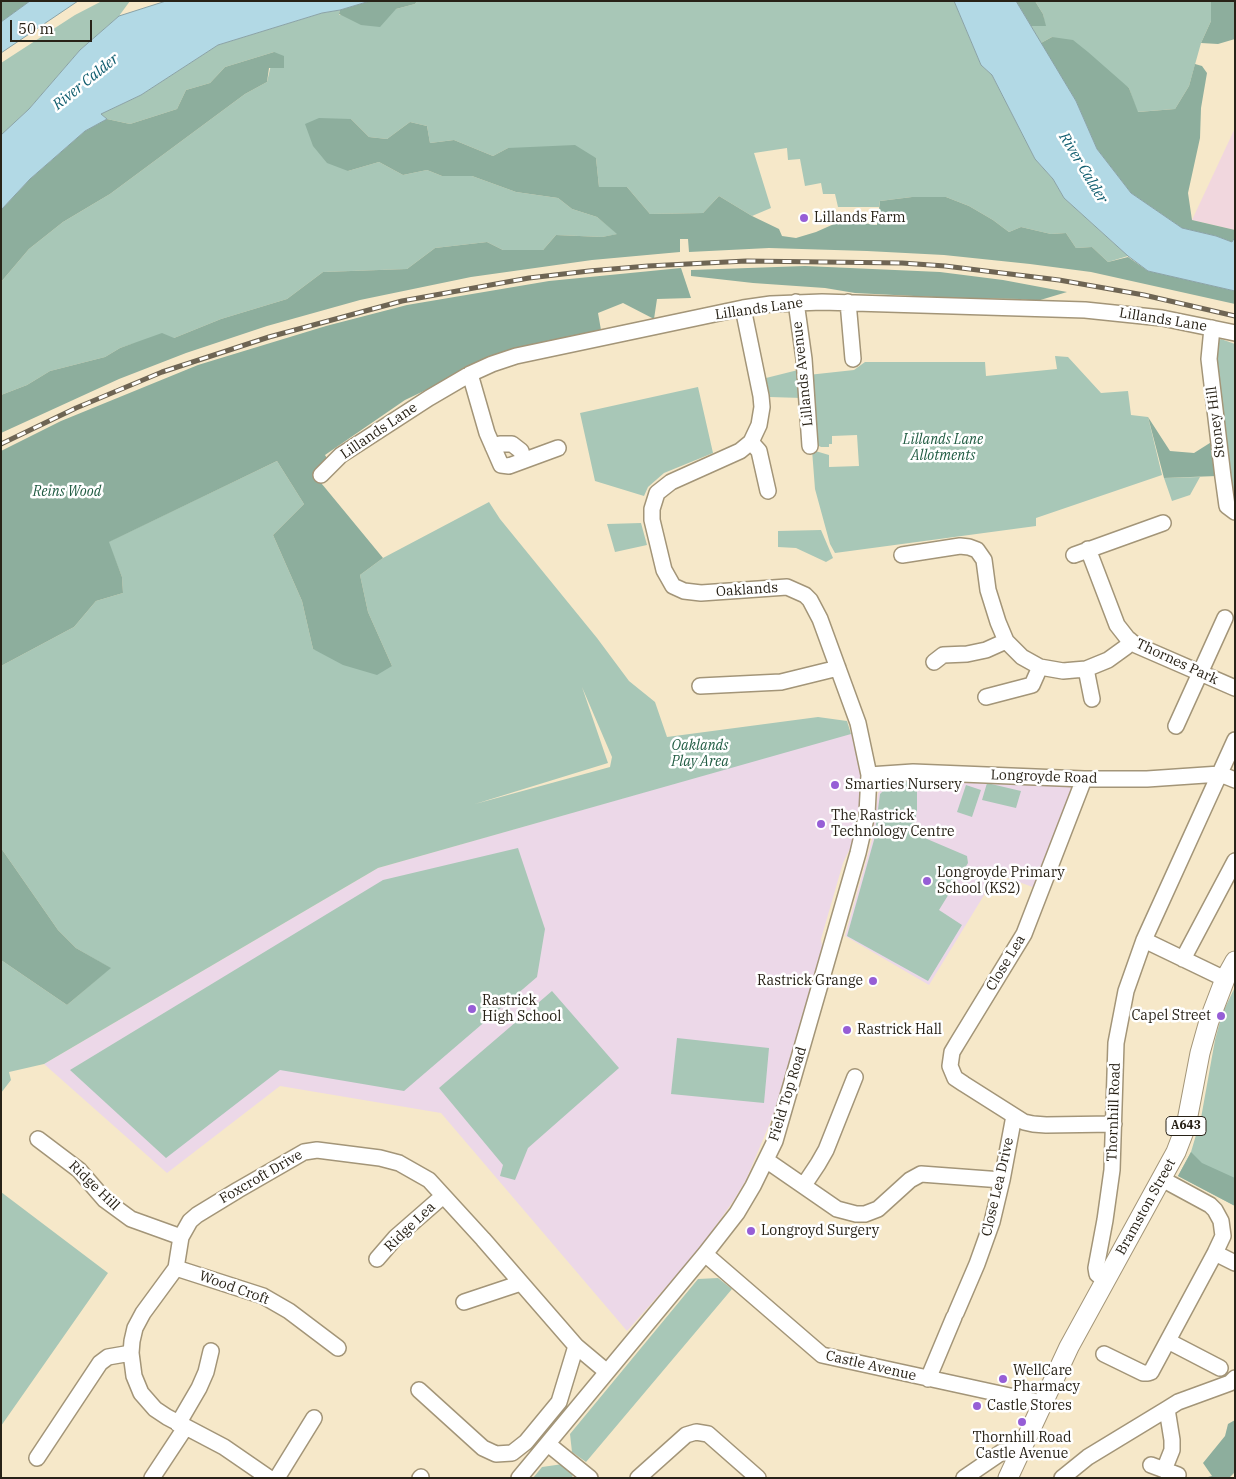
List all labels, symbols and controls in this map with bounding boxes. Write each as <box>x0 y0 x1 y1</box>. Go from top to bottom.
scale bar <box>12 10 95 42</box>
text: 50 m <box>18 19 54 38</box>
water label: River Calder <box>49 50 123 114</box>
water label: River Calder <box>1055 129 1111 207</box>
place label: Lillands Farm <box>814 210 906 226</box>
marker: Lillands Farm <box>798 212 810 224</box>
street label: Lillands Lane <box>714 295 804 323</box>
street label: Lillands Lane <box>1118 305 1208 335</box>
street label: Lillands Avenue <box>789 321 817 427</box>
street label: Stoney Hill <box>1203 385 1229 459</box>
street label: Lillands Lane <box>338 399 420 463</box>
park label: Lillands Lane Allotments <box>903 432 983 464</box>
park label: Reins Wood <box>33 484 101 500</box>
street label: Oaklands <box>716 579 778 601</box>
street label: Thornes Park <box>1133 636 1221 688</box>
park label: Oaklands Play Area <box>671 738 729 770</box>
street label: Longroyde Road <box>990 767 1098 787</box>
place label: Smarties Nursery <box>845 777 962 793</box>
marker: Smarties Nursery <box>829 779 841 791</box>
place label: The Rastrick Technology Centre <box>831 808 954 840</box>
marker: The Rastrick Technology Centre <box>815 818 827 830</box>
place label: Longroyde Primary School (KS2) <box>937 865 1065 898</box>
marker: Longroyde Primary School (KS2) <box>921 875 933 887</box>
street label: Close Lea <box>983 932 1029 994</box>
place label: Rastrick Grange <box>757 973 863 989</box>
marker: Rastrick Grange <box>867 975 879 987</box>
place label: Rastrick High School <box>482 993 561 1026</box>
marker: Rastrick High School <box>466 1003 478 1015</box>
place label: Capel Street <box>1131 1008 1211 1024</box>
marker: Capel Street <box>1215 1010 1227 1022</box>
place label: Rastrick Hall <box>857 1022 942 1038</box>
marker: Rastrick Hall <box>841 1024 853 1036</box>
street label: Field Top Road <box>766 1045 810 1143</box>
street label: Thornhill Road <box>1104 1062 1124 1162</box>
road number: A643 <box>1166 1116 1206 1136</box>
street label: Close Lea Drive <box>978 1136 1018 1238</box>
street label: Foxcroft Drive <box>217 1146 305 1208</box>
street label: Bramston Street <box>1113 1156 1179 1258</box>
street label: Ridge Hill <box>65 1158 123 1214</box>
street label: Ridge Lea <box>381 1199 439 1255</box>
place label: Longroyd Surgery <box>761 1223 879 1239</box>
marker: Longroyd Surgery <box>745 1225 757 1237</box>
street label: Wood Croft <box>197 1268 271 1308</box>
street label: Castle Avenue <box>824 1347 918 1385</box>
place label: WellCare Pharmacy <box>1013 1363 1080 1395</box>
marker: WellCare Pharmacy <box>997 1373 1009 1385</box>
place label: Castle Stores <box>987 1398 1072 1414</box>
marker: Castle Stores <box>971 1400 983 1412</box>
marker: Thornhill Road Castle Avenue <box>1016 1416 1028 1428</box>
place label: Thornhill Road Castle Avenue <box>972 1430 1072 1462</box>

